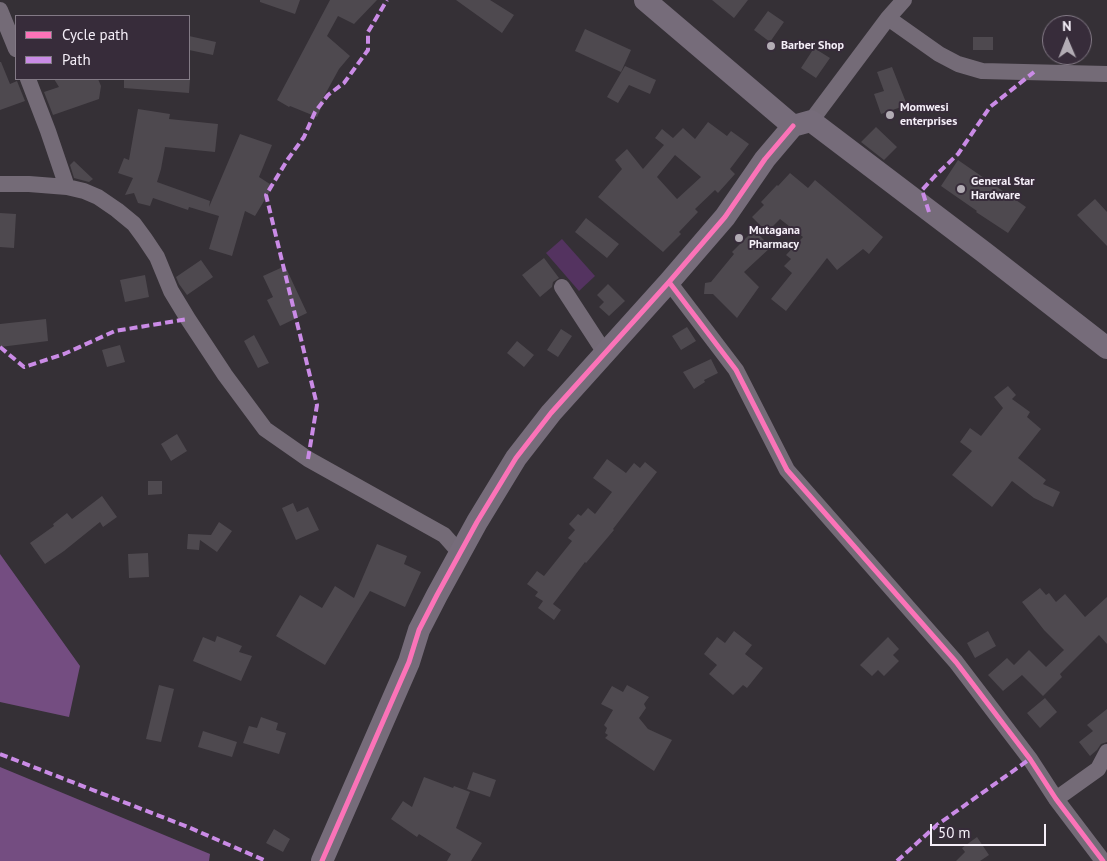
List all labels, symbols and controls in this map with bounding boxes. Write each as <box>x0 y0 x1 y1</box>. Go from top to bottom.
legend <box>15 15 190 80</box>
north arrow <box>1042 15 1092 65</box>
text: N <box>1062 17 1072 35</box>
text: Cycle path <box>62 25 128 44</box>
place label: Barber Shop <box>781 39 844 53</box>
marker: Barber Shop <box>765 40 777 52</box>
text: Path <box>62 50 91 69</box>
place label: Momwesi enterprises <box>900 101 957 129</box>
marker: Momwesi enterprises <box>884 109 896 121</box>
place label: General Star Hardware <box>971 175 1034 203</box>
marker: General Star Hardware <box>955 183 967 195</box>
place label: Mutagana Pharmacy <box>749 224 800 252</box>
marker: Mutagana Pharmacy <box>733 232 745 244</box>
scale bar <box>932 814 1048 846</box>
text: 50 m <box>938 823 971 842</box>

